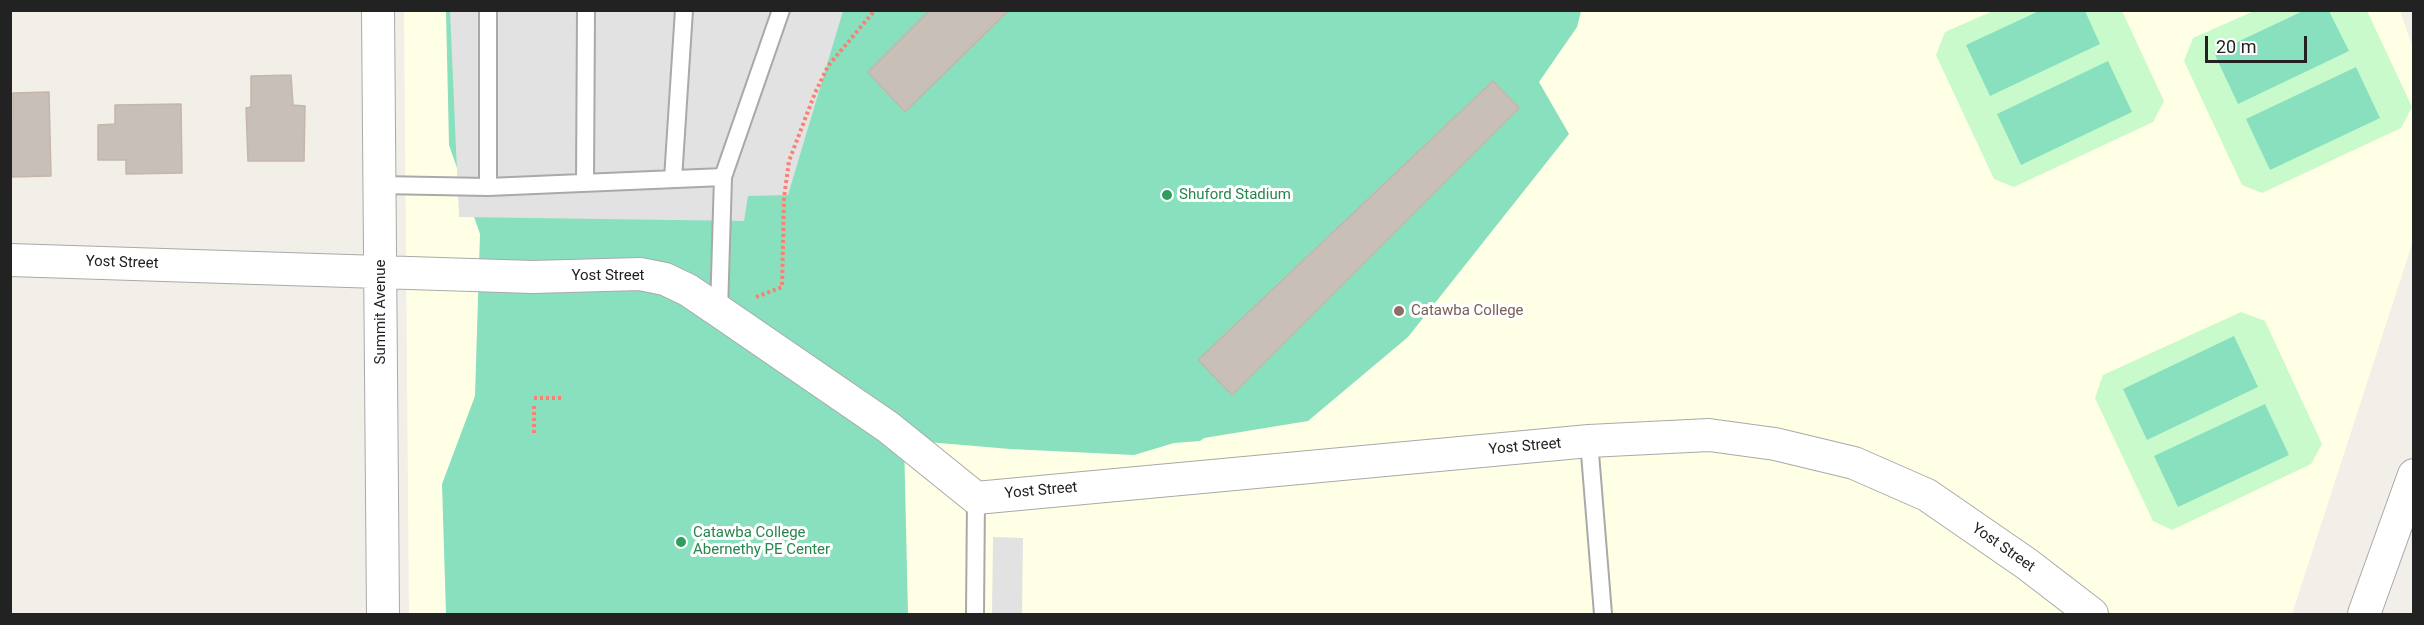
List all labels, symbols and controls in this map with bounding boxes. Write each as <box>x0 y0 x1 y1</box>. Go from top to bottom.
scale bar <box>2208 24 2310 62</box>
text: 20 m <box>2216 36 2256 57</box>
place label: Shuford Stadium <box>1179 186 1291 204</box>
marker: Shuford Stadium <box>1160 188 1174 202</box>
street label: Yost Street <box>85 253 159 273</box>
street label: Summit Avenue <box>372 260 390 364</box>
street label: Yost Street <box>571 267 645 285</box>
place label: Catawba College <box>1411 302 1524 320</box>
marker: Catawba College <box>1392 304 1406 318</box>
street label: Yost Street <box>1488 435 1562 459</box>
street label: Yost Street <box>1004 479 1078 503</box>
street label: Yost Street <box>1968 520 2038 576</box>
place label: Catawba College Abernethy PE Center <box>693 524 830 559</box>
marker: Catawba College Abernethy PE Center <box>674 535 688 549</box>

